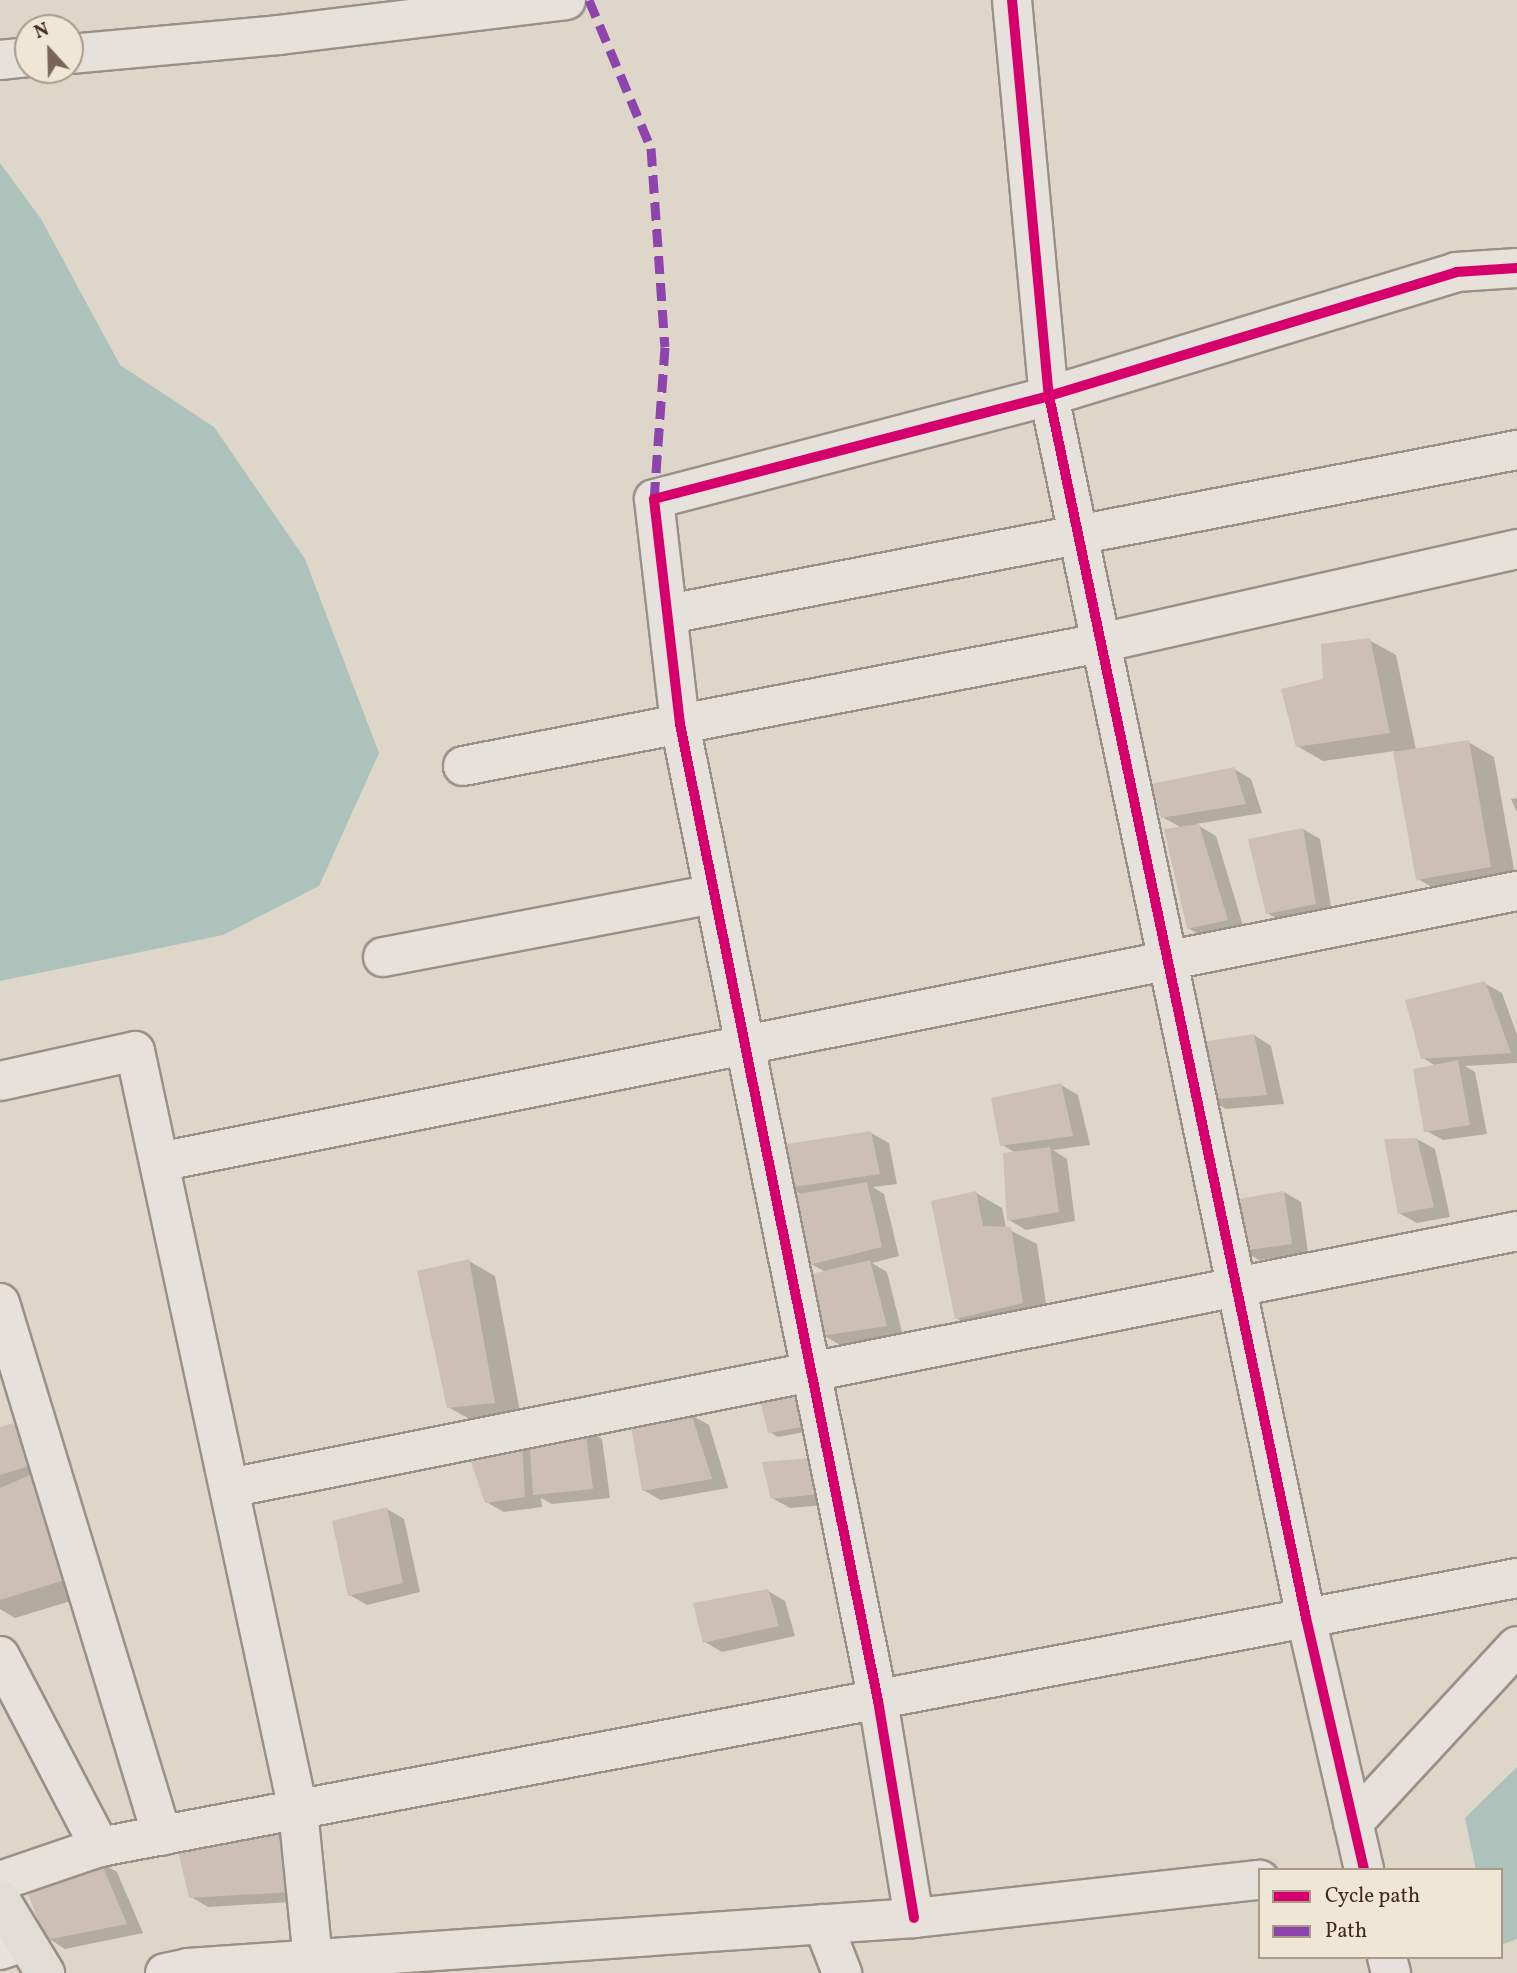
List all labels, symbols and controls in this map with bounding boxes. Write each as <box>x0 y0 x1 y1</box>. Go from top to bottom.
north arrow <box>14 14 84 84</box>
text: N <box>31 17 53 46</box>
legend <box>1258 1868 1503 1959</box>
text: Cycle path <box>1325 1882 1420 1911</box>
text: Path <box>1325 1917 1367 1946</box>

